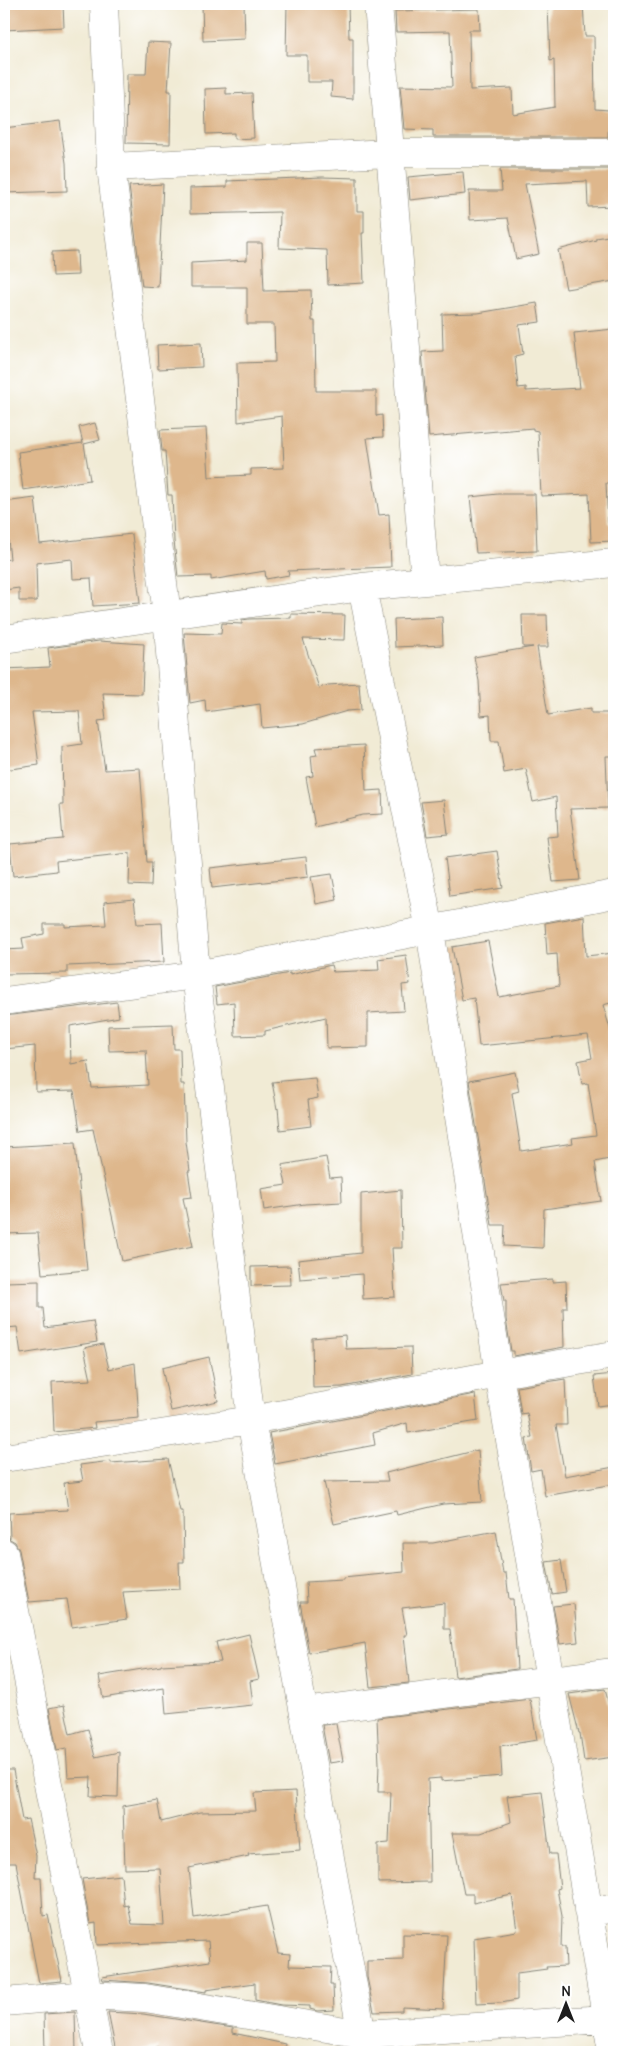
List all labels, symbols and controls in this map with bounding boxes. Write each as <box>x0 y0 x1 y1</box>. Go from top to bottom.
north arrow <box>540 1978 590 2028</box>
text: N <box>561 1982 571 2000</box>

